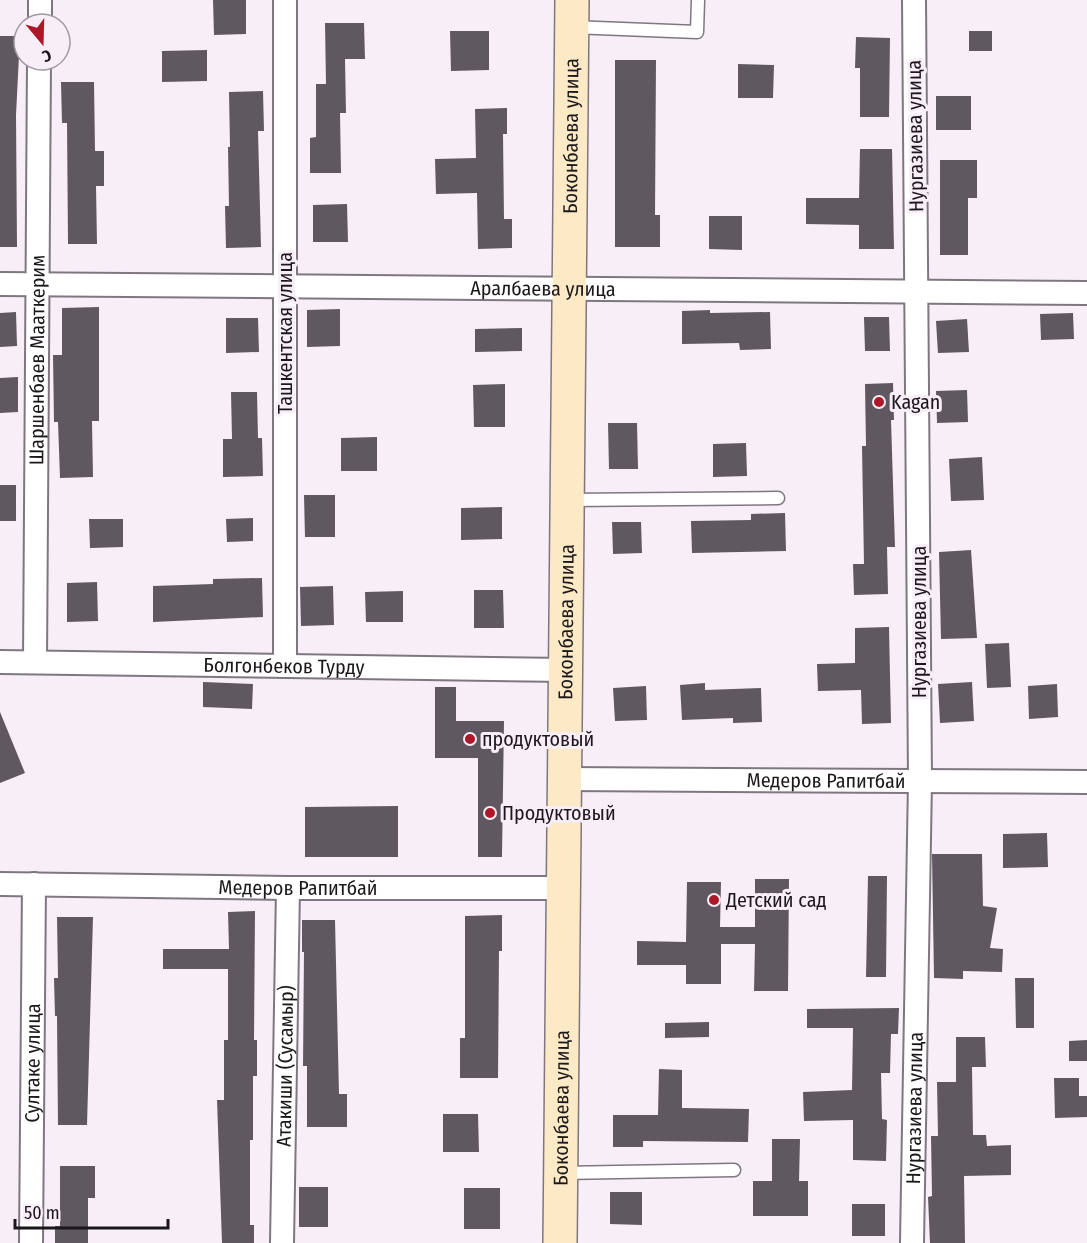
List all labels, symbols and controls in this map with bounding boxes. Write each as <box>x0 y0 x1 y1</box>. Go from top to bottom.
north arrow <box>12 12 72 72</box>
text: С <box>39 45 54 66</box>
street label: Боконбаева улица <box>558 58 583 214</box>
street label: Нургазиева улица <box>902 60 928 212</box>
street label: Ташкентская улица <box>273 252 297 414</box>
street label: Шаршенбаев Мааткерим <box>24 255 50 465</box>
street label: Аралбаева улица <box>470 276 616 301</box>
place label: Kagan <box>891 390 940 414</box>
marker: Kagan <box>872 395 886 409</box>
street label: Боконбаева улица <box>553 544 579 700</box>
street label: Нургазиева улица <box>907 546 931 698</box>
street label: Болгонбеков Турду <box>203 653 365 679</box>
place label: продуктовый <box>482 727 594 751</box>
marker: продуктовый <box>463 732 477 746</box>
street label: Медеров Рапитбай <box>746 768 906 793</box>
place label: Продуктовый <box>502 801 616 825</box>
marker: Продуктовый <box>483 806 497 820</box>
street label: Медеров Рапитбай <box>218 875 378 900</box>
place label: Детский сад <box>725 888 827 912</box>
marker: Детский сад <box>707 893 721 907</box>
street label: Атакиши (Сусамыр) <box>272 985 298 1147</box>
street label: Султаке улица <box>20 1003 45 1123</box>
street label: Боконбаева улица <box>549 1030 574 1186</box>
street label: Нургазиева улица <box>901 1032 928 1184</box>
scale bar <box>15 1192 168 1230</box>
text: 50 m <box>24 1202 60 1224</box>

